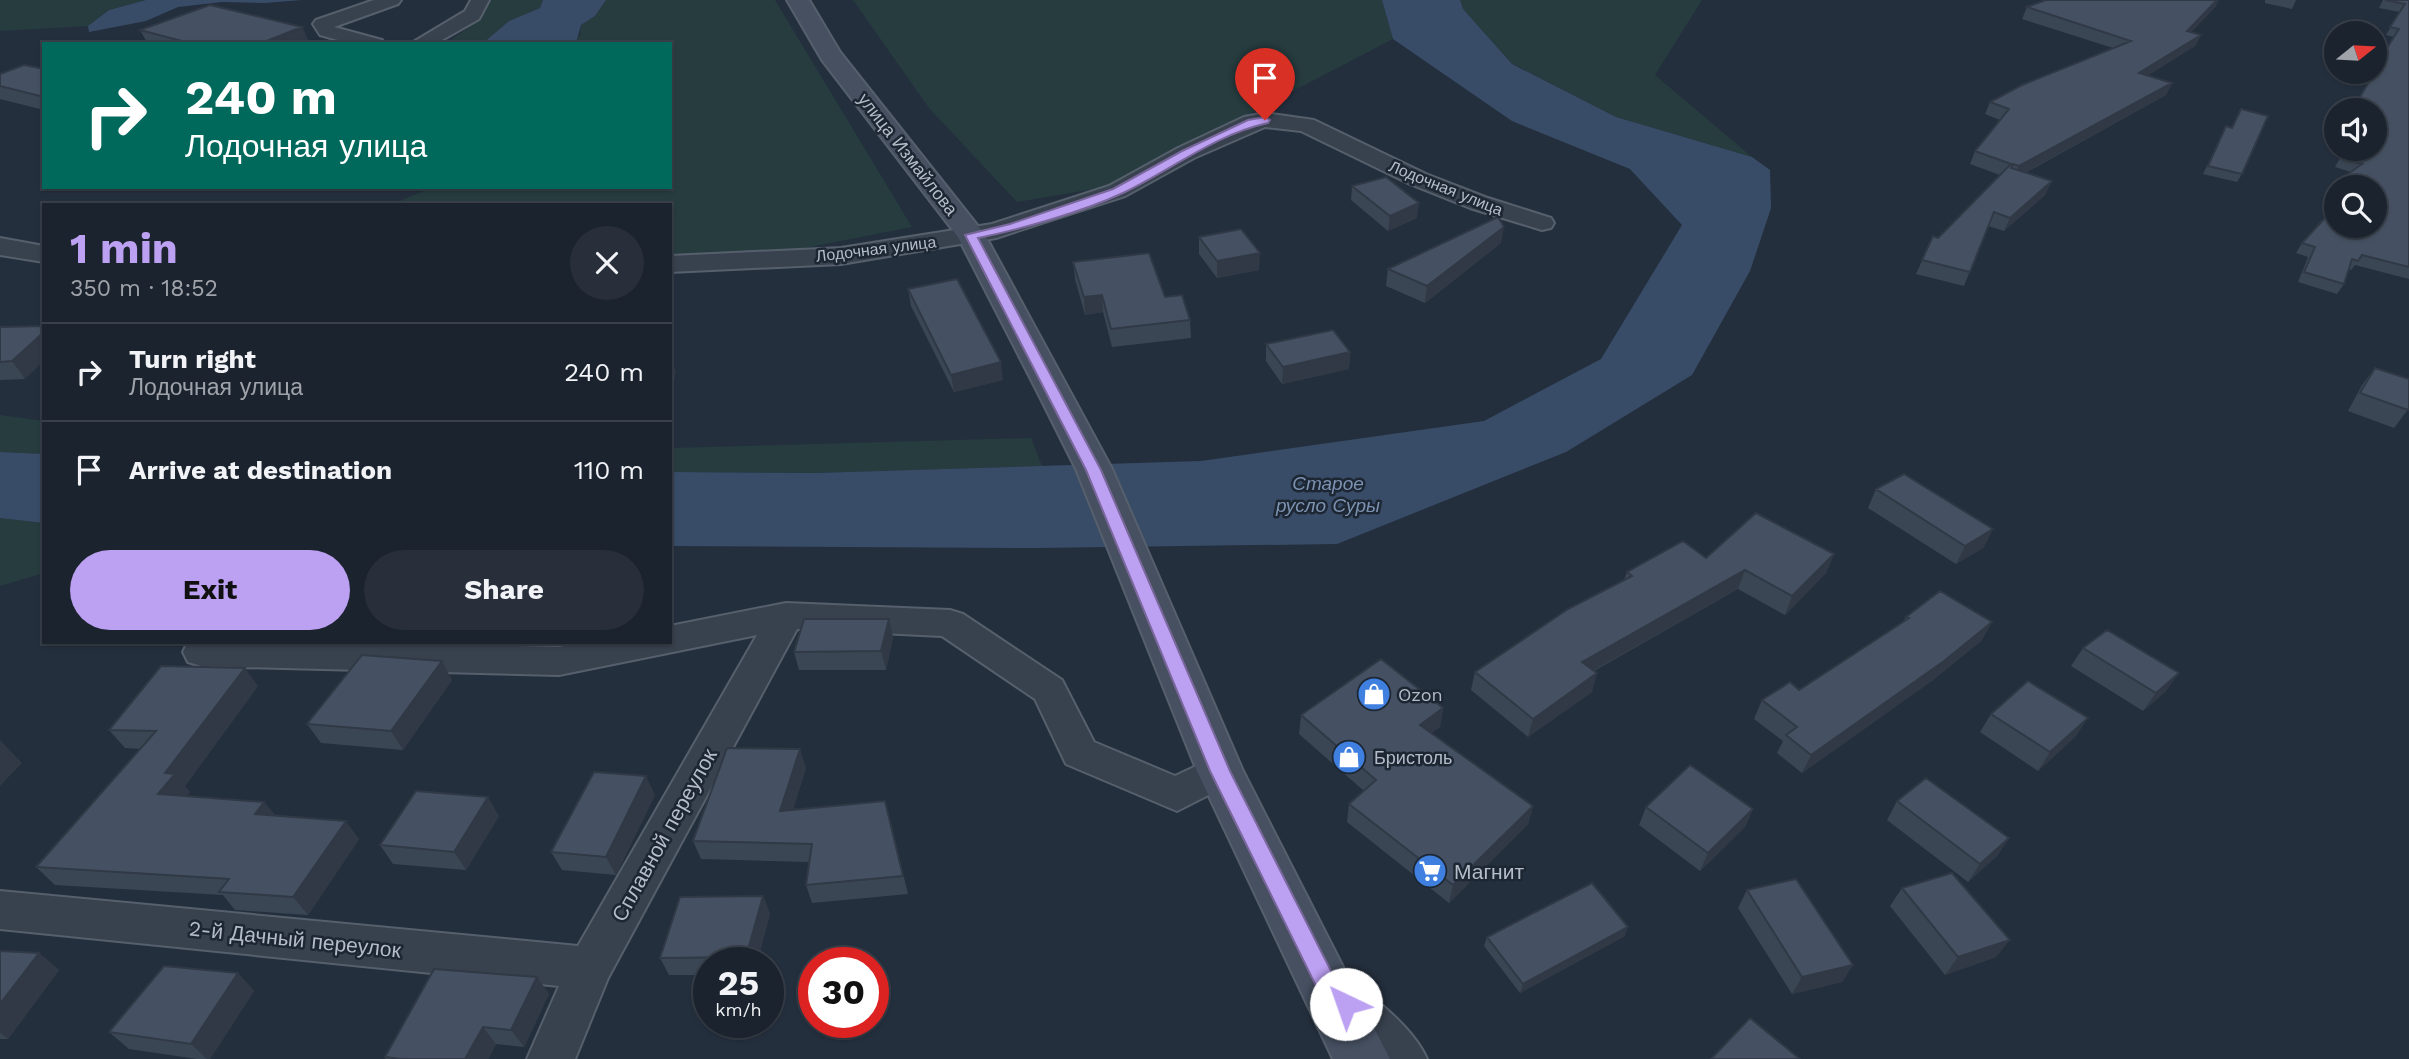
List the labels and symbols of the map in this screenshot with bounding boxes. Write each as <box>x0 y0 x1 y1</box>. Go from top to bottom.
north arrow <box>2324 21 2387 84</box>
pin <box>1235 48 1295 120</box>
street label: улица Измайлова <box>854 89 963 220</box>
street label: Лодочная улица <box>1386 157 1506 220</box>
street label: Лодочная улица <box>815 232 937 266</box>
water label: Старое русло Суры <box>1275 472 1380 517</box>
shop icon: Ozon <box>1355 675 1393 713</box>
place label: Ozon <box>1398 684 1443 705</box>
shop icon: Бристоль <box>1330 738 1368 776</box>
street label: Сплавной переулок <box>606 744 722 926</box>
place label: Бристоль <box>1374 747 1452 768</box>
supermarket icon: Магнит <box>1411 852 1449 890</box>
place label: Магнит <box>1454 859 1524 884</box>
street label: 2-й Дачный переулок <box>188 915 403 963</box>
speed limit sign: 30 <box>798 947 889 1038</box>
position arrow <box>1309 967 1383 1041</box>

